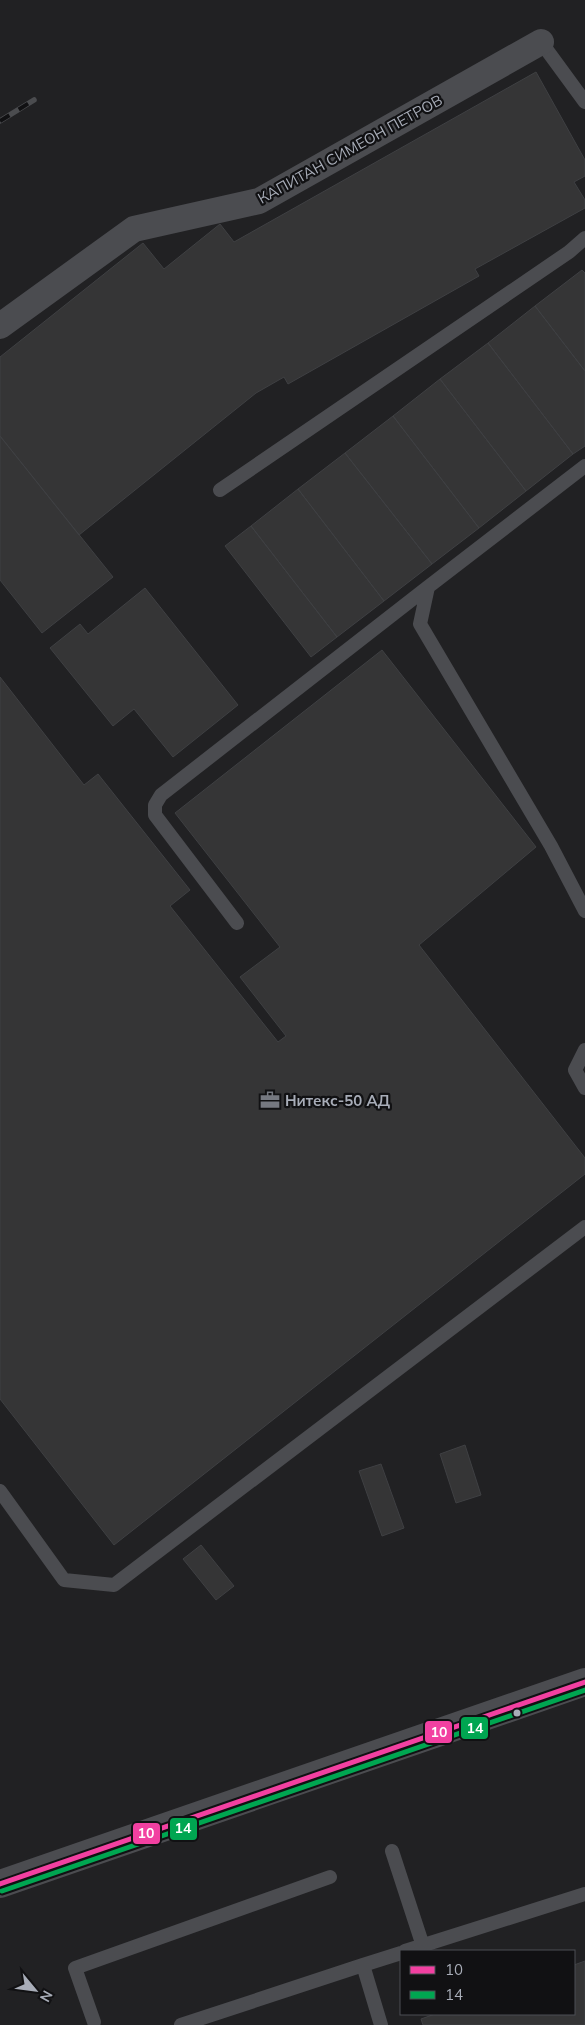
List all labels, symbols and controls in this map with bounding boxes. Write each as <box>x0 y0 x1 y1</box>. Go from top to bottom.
street label: КАПИТАН СИМЕОН ПЕТРОВ <box>254 90 446 208</box>
office icon: Нитекс-50 АД <box>259 1089 281 1111</box>
place label: Нитекс-50 АД <box>285 1091 390 1110</box>
unlabelled marker <box>512 1708 522 1718</box>
line badge: 14 <box>460 1716 489 1740</box>
text: 14 <box>467 1719 484 1737</box>
line badge: 10 <box>424 1720 453 1744</box>
text: 10 <box>431 1723 447 1741</box>
line badge: 14 <box>169 1817 198 1841</box>
text: 14 <box>175 1819 192 1837</box>
line badge: 10 <box>132 1822 161 1845</box>
text: 10 <box>138 1824 154 1842</box>
legend <box>400 1950 575 2015</box>
text: 10 <box>445 1960 463 1979</box>
north arrow <box>10 1965 60 2015</box>
text: 14 <box>445 1985 463 2004</box>
text: N <box>36 1987 57 2005</box>

